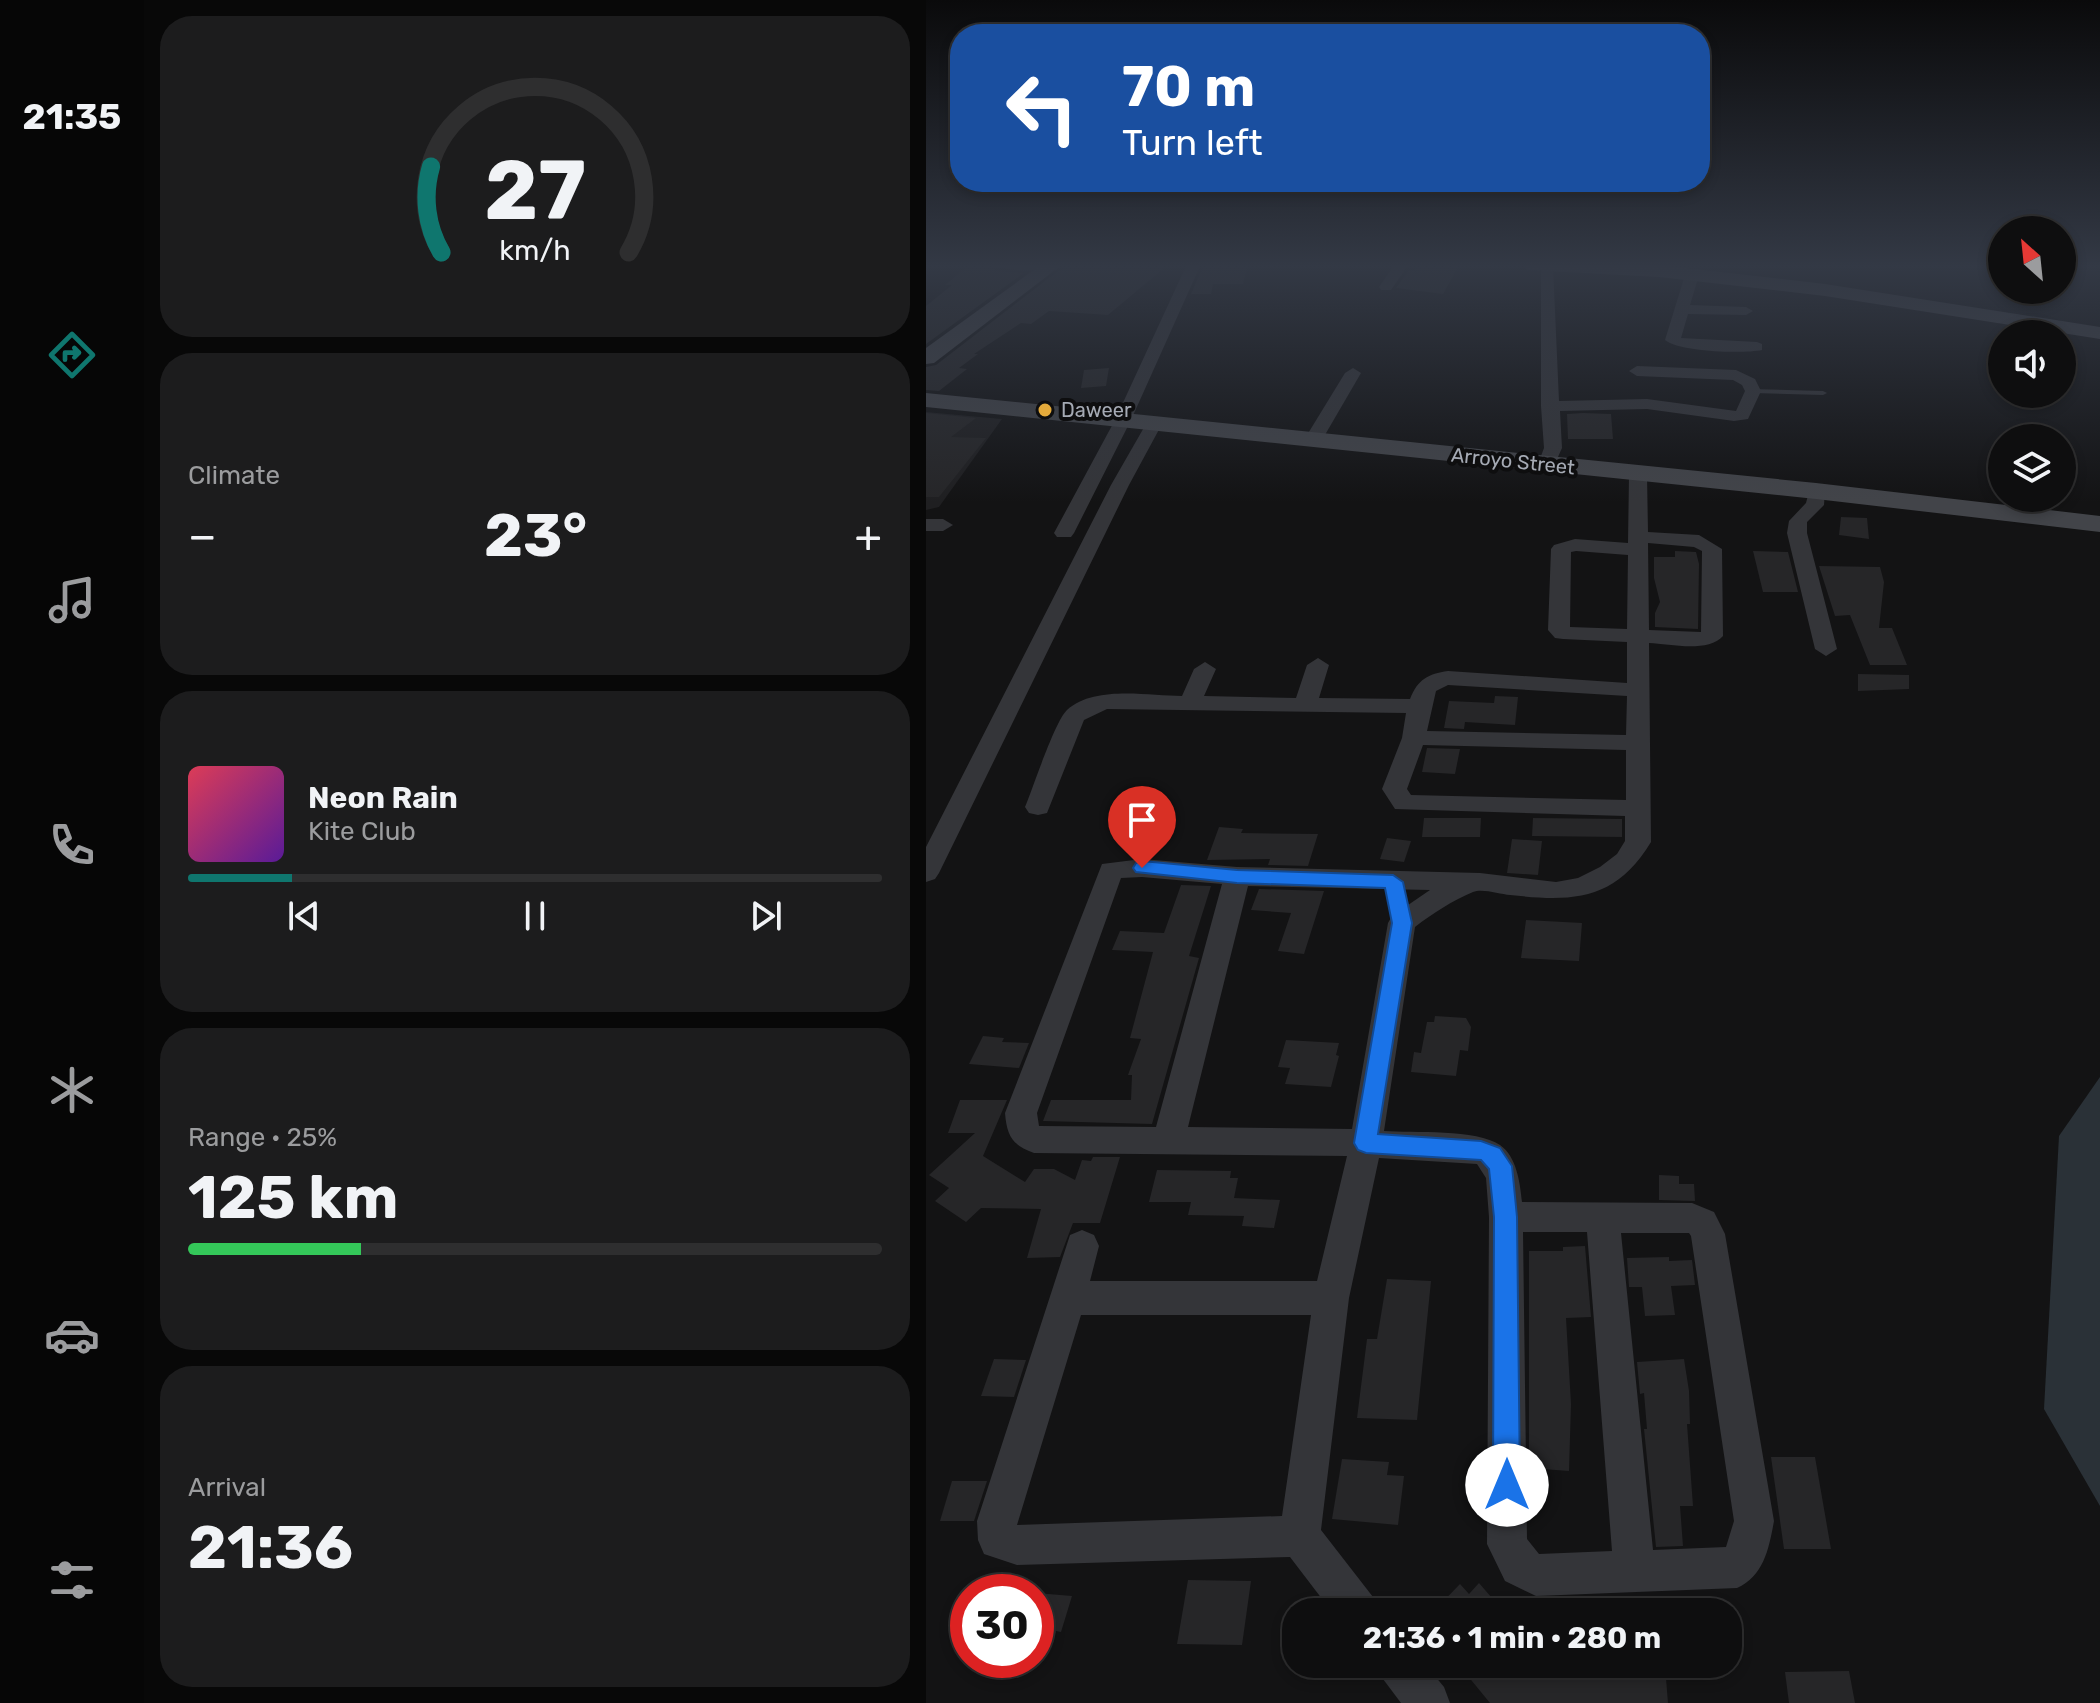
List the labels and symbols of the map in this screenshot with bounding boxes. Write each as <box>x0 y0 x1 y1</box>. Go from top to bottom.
north arrow <box>1988 216 2076 304</box>
place label: Daweer <box>1061 398 1132 422</box>
marker: Daweer <box>1036 401 1054 419</box>
street label: Arroyo Street <box>1450 443 1576 479</box>
pin <box>1108 786 1176 868</box>
position arrow <box>1465 1443 1549 1527</box>
speed limit sign: 30 <box>950 1574 1054 1678</box>

